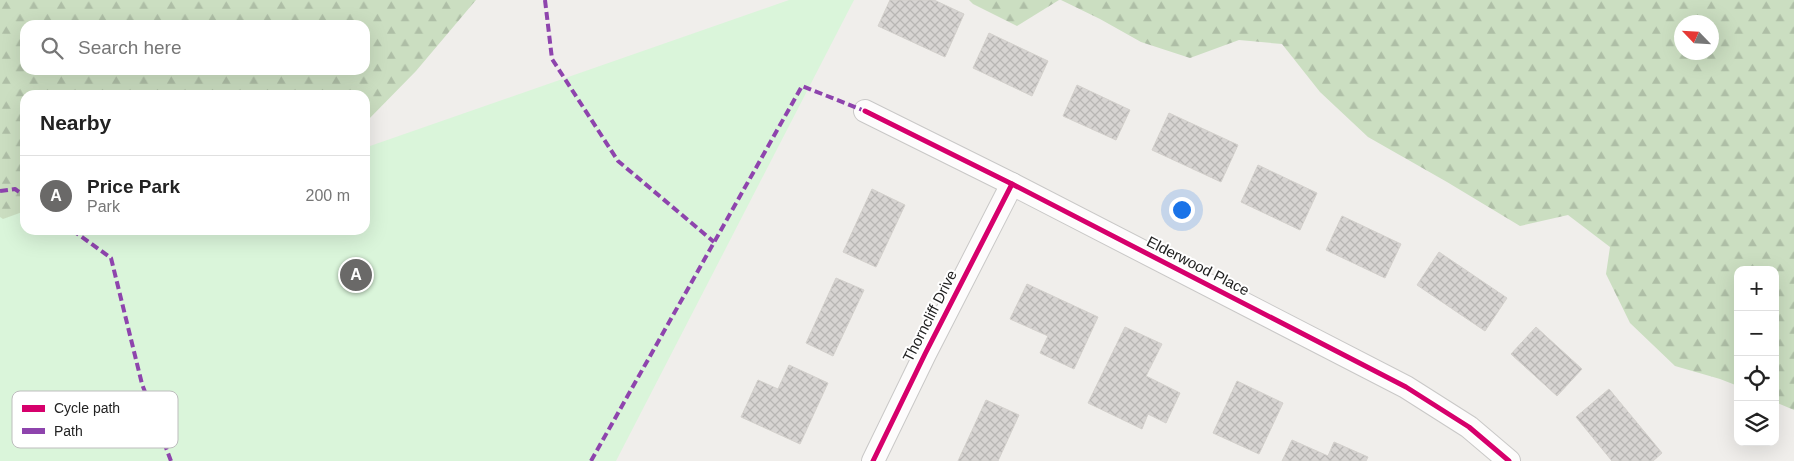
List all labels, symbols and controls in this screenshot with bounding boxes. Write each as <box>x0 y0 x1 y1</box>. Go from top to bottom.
north arrow <box>1674 15 1719 60</box>
search box <box>20 20 370 75</box>
icon: search <box>38 34 66 62</box>
text: Search here <box>78 37 182 58</box>
text: Nearby <box>40 111 111 134</box>
text: Price Park <box>87 176 180 197</box>
text: A <box>50 187 62 204</box>
text: 200 m <box>306 187 350 204</box>
your location <box>1169 197 1195 223</box>
text: Park <box>87 198 120 215</box>
street label: Elderwood Place <box>1144 232 1252 299</box>
pin: A <box>340 256 372 294</box>
map controls <box>1734 266 1779 446</box>
button: + <box>1734 266 1779 311</box>
street label: Thorncliff Drive <box>899 267 960 364</box>
button: − <box>1734 311 1779 356</box>
button: locate <box>1734 356 1779 401</box>
legend <box>12 391 178 448</box>
text: Cycle path <box>54 400 120 416</box>
button: layers <box>1734 401 1779 446</box>
text: Path <box>54 423 83 439</box>

